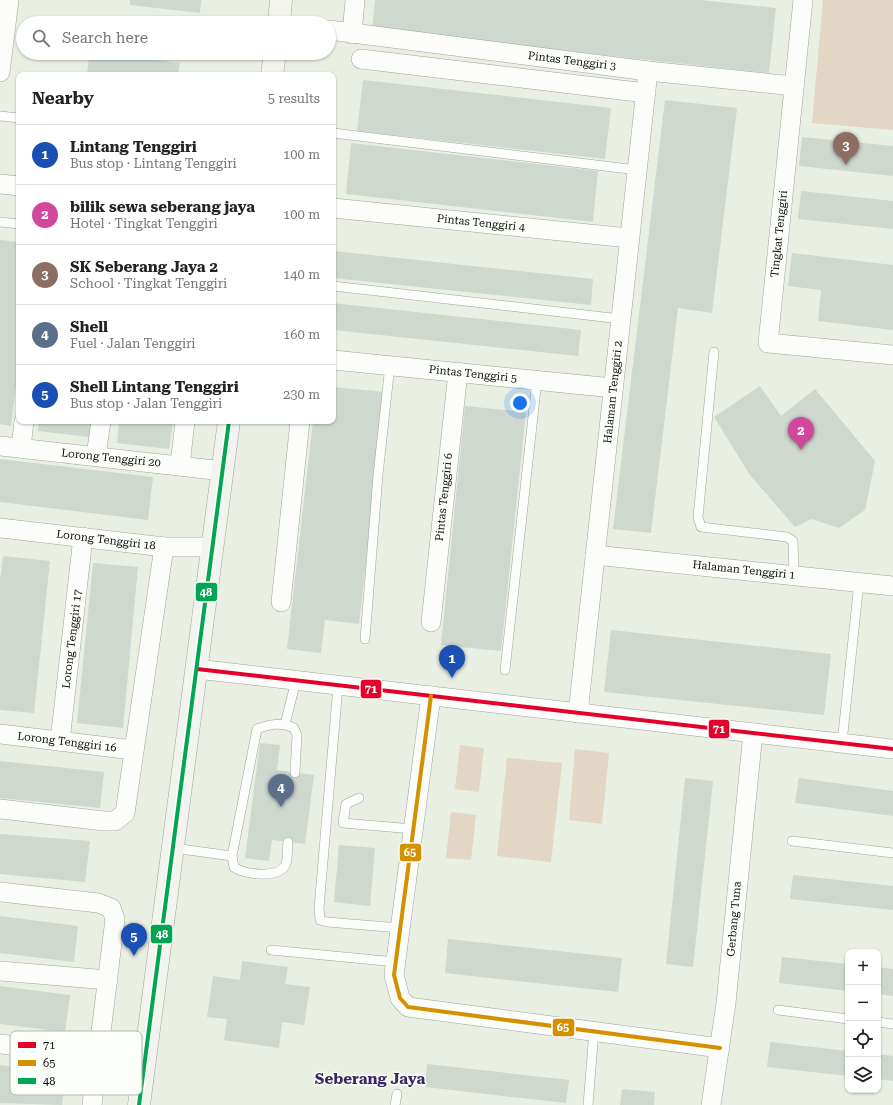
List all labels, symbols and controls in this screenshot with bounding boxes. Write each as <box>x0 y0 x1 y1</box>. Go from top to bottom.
search box <box>16 16 336 60</box>
icon: search <box>30 27 52 49</box>
text: Search here <box>62 29 148 47</box>
street label: Pintas Tenggiri 3 <box>527 49 617 73</box>
text: Nearby <box>32 88 94 108</box>
text: 5 results <box>268 91 320 106</box>
pin: 3 <box>833 132 859 165</box>
text: Lintang Tenggiri <box>70 138 197 156</box>
text: 1 <box>41 147 49 162</box>
text: 100 m <box>283 147 320 162</box>
text: Bus stop · Lintang Tenggiri <box>70 156 237 171</box>
street label: Tingkat Tenggiri <box>768 189 790 278</box>
text: bilik sewa seberang jaya <box>70 198 255 216</box>
text: 2 <box>41 207 49 222</box>
text: 100 m <box>283 207 320 222</box>
street label: Pintas Tenggiri 4 <box>436 212 527 234</box>
text: Hotel · Tingkat Tenggiri <box>70 216 218 231</box>
text: SK Seberang Jaya 2 <box>70 258 218 276</box>
text: 3 <box>41 267 49 282</box>
text: 140 m <box>283 267 320 282</box>
text: School · Tingkat Tenggiri <box>70 276 227 291</box>
text: Shell <box>70 318 108 336</box>
text: 4 <box>41 327 49 342</box>
text: 160 m <box>283 327 320 342</box>
text: Fuel · Jalan Tenggiri <box>70 336 196 351</box>
street label: Halaman Tenggiri 2 <box>601 340 625 444</box>
street label: Pintas Tenggiri 5 <box>428 363 518 385</box>
text: Shell Lintang Tenggiri <box>70 378 239 396</box>
text: 5 <box>41 387 49 402</box>
text: 230 m <box>283 387 320 402</box>
your location <box>510 393 530 413</box>
text: Bus stop · Jalan Tenggiri <box>70 396 222 411</box>
pin: 2 <box>788 417 814 450</box>
street label: Lorong Tenggiri 20 <box>61 446 161 470</box>
street label: Pintas Tenggiri 6 <box>433 452 455 542</box>
street label: Lorong Tenggiri 18 <box>56 527 156 553</box>
street label: Halaman Tenggiri 1 <box>692 558 796 582</box>
line badge: 48 <box>195 582 218 602</box>
text: 48 <box>200 586 212 599</box>
street label: Lorong Tenggiri 17 <box>59 589 85 689</box>
pin: 1 <box>439 645 465 678</box>
line badge: 71 <box>360 679 382 699</box>
text: 71 <box>365 683 377 696</box>
line badge: 71 <box>708 719 730 739</box>
text: 71 <box>713 723 725 736</box>
street label: Lorong Tenggiri 16 <box>17 729 117 755</box>
pin: 4 <box>268 774 294 807</box>
line badge: 65 <box>399 843 422 862</box>
text: 65 <box>404 846 416 859</box>
street label: Gerbang Tuna <box>724 881 744 957</box>
pin: 5 <box>121 923 147 956</box>
line badge: 48 <box>150 924 173 944</box>
text: 48 <box>156 928 168 941</box>
map controls <box>845 949 881 1093</box>
button: + <box>845 949 881 985</box>
button: − <box>845 985 881 1021</box>
line badge: 65 <box>552 1018 575 1037</box>
text: 65 <box>557 1021 569 1034</box>
button: locate <box>845 1021 881 1057</box>
legend <box>10 1031 142 1095</box>
text: 71 <box>43 1039 55 1052</box>
text: 65 <box>43 1057 55 1070</box>
button: layers <box>845 1057 881 1093</box>
district label: Seberang Jaya <box>315 1070 426 1088</box>
text: 48 <box>43 1075 55 1088</box>

